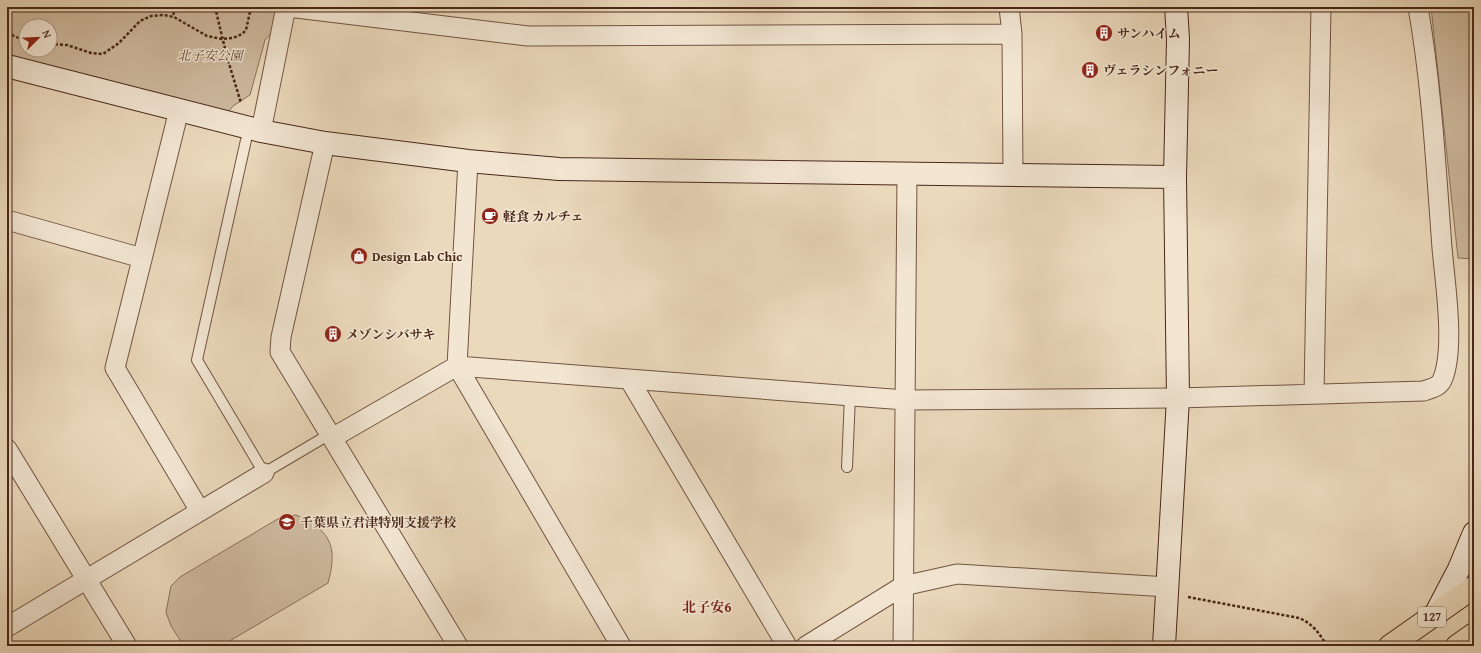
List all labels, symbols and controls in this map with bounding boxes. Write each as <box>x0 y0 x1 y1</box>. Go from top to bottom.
north arrow <box>18 18 58 58</box>
building icon: サンハイム <box>1094 23 1114 43</box>
place label: サンハイム <box>1117 24 1180 43</box>
text: N <box>38 27 56 41</box>
park label: 北子安公園 <box>177 46 244 65</box>
building icon: ヴェラシンフォニー <box>1080 60 1100 80</box>
place label: ヴェラシンフォニー <box>1103 61 1219 80</box>
cafe icon: 軽食 カルチェ <box>480 206 500 226</box>
place label: 軽食 カルチェ <box>503 207 583 226</box>
shop icon: Design Lab Chic <box>349 246 369 266</box>
place label: Design Lab Chic <box>372 247 462 266</box>
building icon: メゾンシバサキ <box>323 324 343 344</box>
place label: メゾンシバサキ <box>346 325 435 344</box>
school or university icon: 千葉県立君津特別支援学校 <box>277 512 297 532</box>
place label: 千葉県立君津特別支援学校 <box>300 513 457 532</box>
district label: 北子安6 <box>682 597 732 617</box>
road number: 127 <box>1418 607 1446 627</box>

